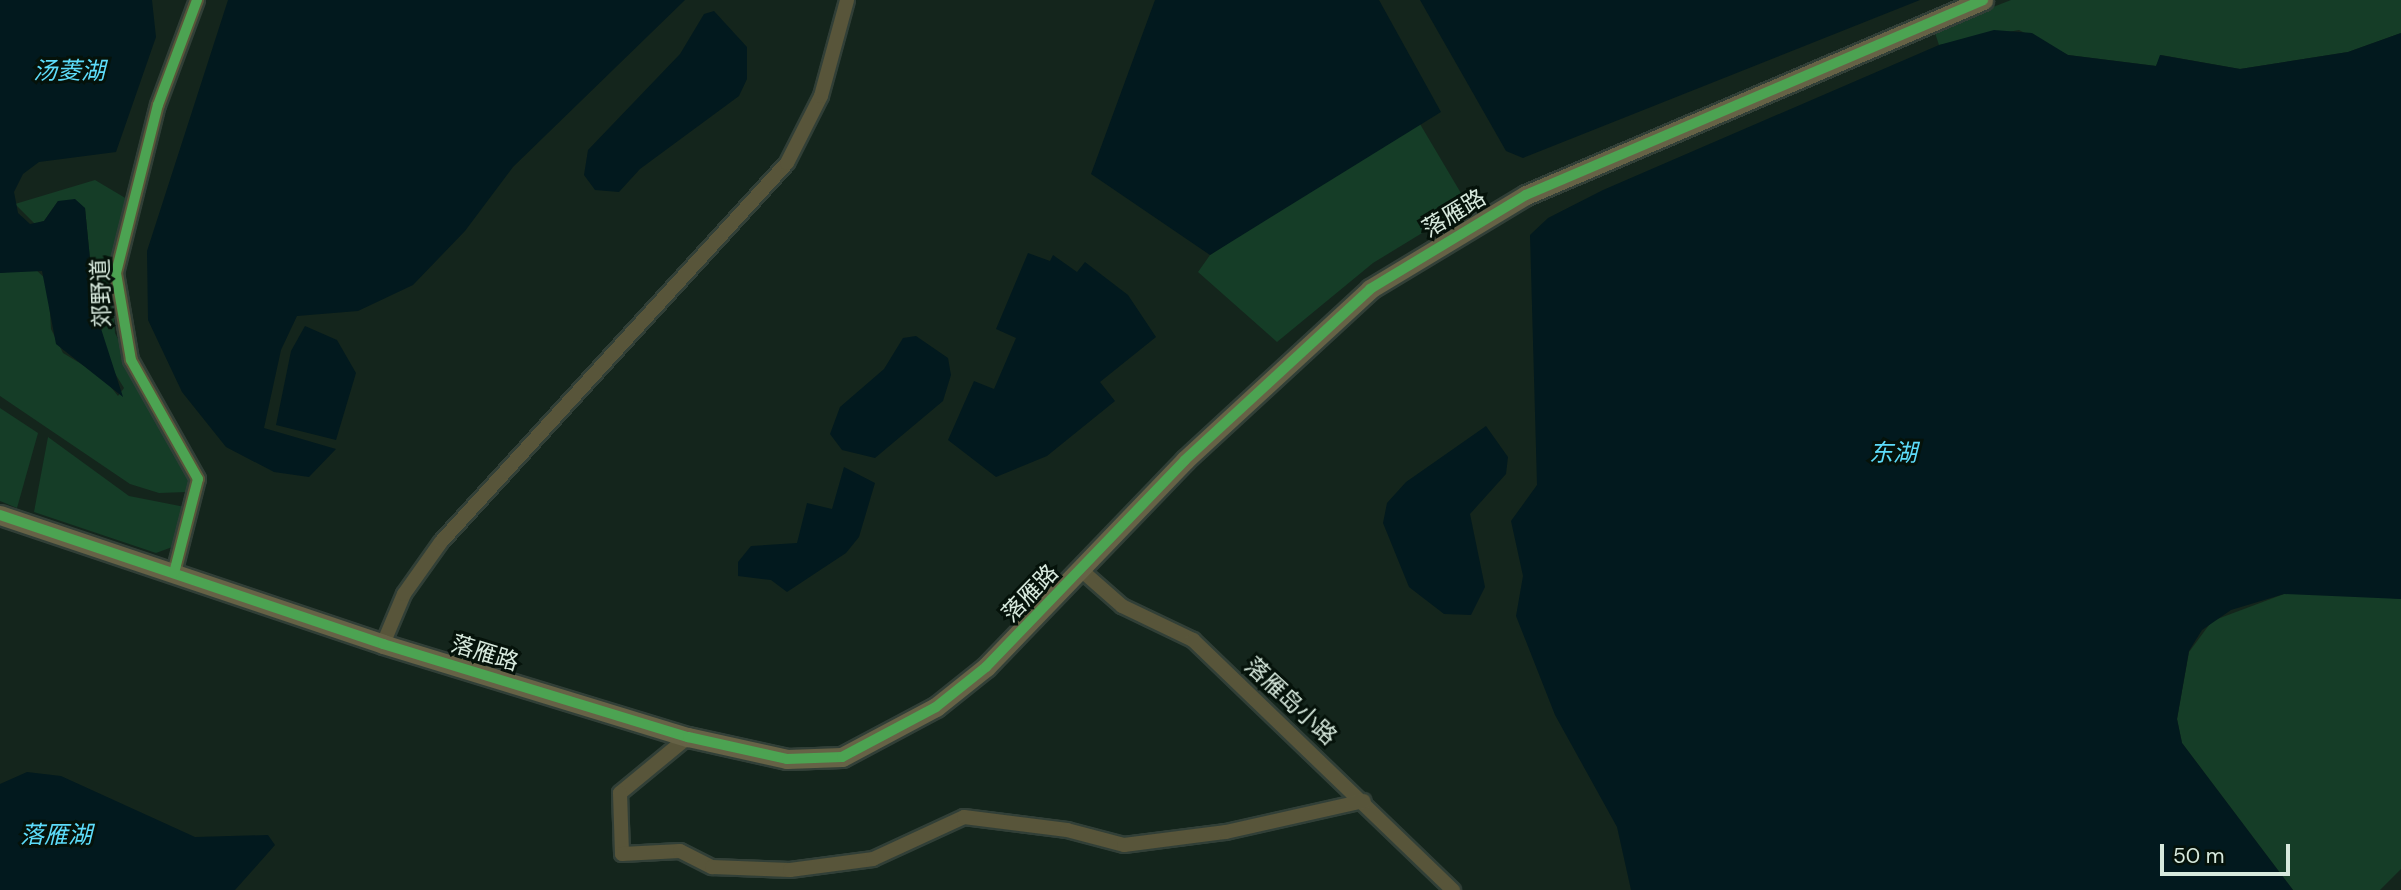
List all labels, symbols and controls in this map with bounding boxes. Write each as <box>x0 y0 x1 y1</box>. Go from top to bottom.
water label: 汤菱湖 <box>33 57 105 85</box>
street label: 落雁路 <box>1417 183 1491 243</box>
street label: 郊野道 <box>86 258 116 328</box>
water label: 东湖 <box>1869 439 1917 467</box>
street label: 落雁路 <box>996 559 1064 627</box>
street label: 落雁路 <box>448 630 522 676</box>
street label: 落雁岛小路 <box>1240 652 1342 750</box>
water label: 落雁湖 <box>20 821 92 849</box>
scale bar <box>2163 830 2292 874</box>
text: 50 m <box>2173 842 2224 870</box>

